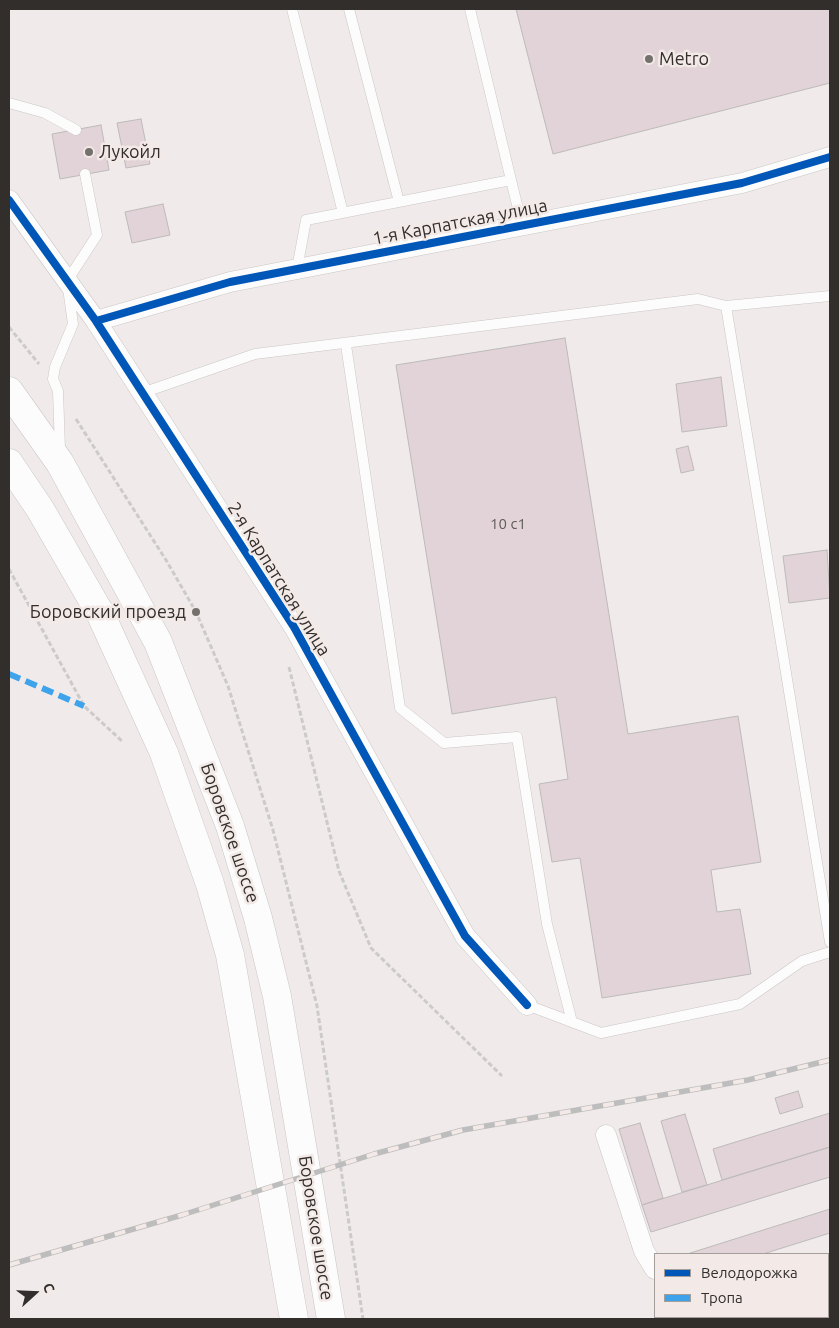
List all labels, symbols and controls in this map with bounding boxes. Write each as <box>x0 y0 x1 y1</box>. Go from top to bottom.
place label: Metro <box>659 48 709 70</box>
marker: Metro <box>643 53 655 65</box>
place label: Лукойл <box>99 141 161 163</box>
marker: Лукойл <box>83 146 95 158</box>
street label: 1-я Карпатская улица <box>371 194 549 250</box>
street label: 2-я Карпатская улица <box>223 498 335 660</box>
house number: 10 с1 <box>490 515 526 533</box>
place label: Боровский проезд <box>30 601 186 623</box>
marker: Боровский проезд <box>190 606 202 618</box>
street label: Боровское шоссе <box>196 760 264 906</box>
street label: Боровское шоссе <box>294 1154 338 1302</box>
legend <box>654 1253 829 1318</box>
text: Велодорожка <box>701 1264 798 1281</box>
north arrow <box>10 1268 60 1318</box>
text: С <box>40 1281 58 1295</box>
text: Тропа <box>701 1289 743 1306</box>

